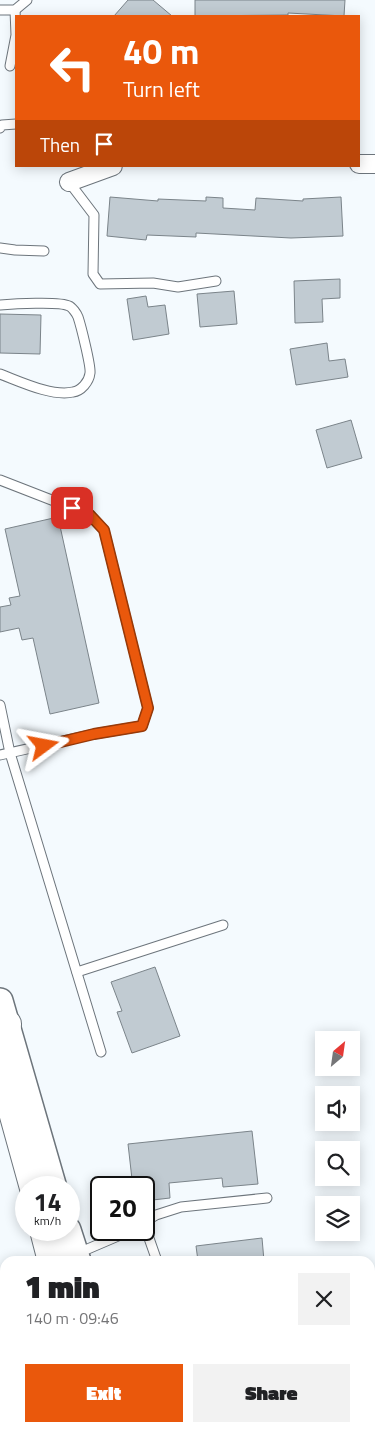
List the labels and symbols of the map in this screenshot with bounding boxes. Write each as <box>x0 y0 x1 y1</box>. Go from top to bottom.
pin <box>51 487 93 529</box>
position arrow <box>17 719 69 771</box>
north arrow <box>315 1031 360 1076</box>
speed limit sign: 20 <box>90 1176 155 1241</box>

